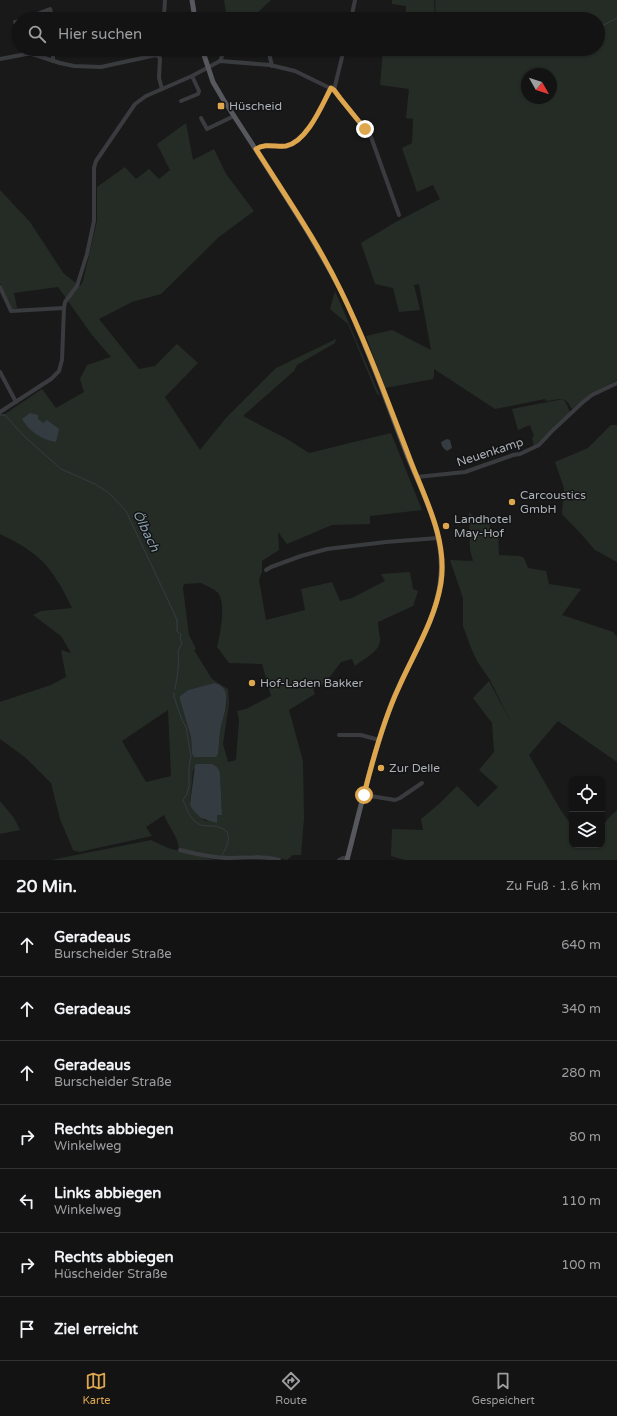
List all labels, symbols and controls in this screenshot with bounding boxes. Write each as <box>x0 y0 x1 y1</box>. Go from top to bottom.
search box <box>12 12 605 56</box>
icon: search <box>26 23 48 45</box>
text: Hier suchen <box>58 25 142 43</box>
north arrow <box>521 68 557 104</box>
place label: Hüscheid <box>229 99 282 113</box>
marker: Hüscheid <box>216 101 226 111</box>
route end <box>356 120 374 138</box>
street label: Neuenkamp <box>455 435 525 469</box>
place label: Carcoustics GmbH <box>520 488 586 516</box>
marker: Carcoustics GmbH <box>507 497 517 507</box>
water label: Ölbach <box>129 508 163 555</box>
place label: Landhotel May-Hof <box>454 512 511 540</box>
marker: Landhotel May-Hof <box>441 521 451 531</box>
place label: Hof-Laden Bakker <box>260 676 364 690</box>
marker: Hof-Laden Bakker <box>247 678 257 688</box>
place label: Zur Delle <box>389 761 440 775</box>
marker: Zur Delle <box>376 763 386 773</box>
map controls <box>569 776 605 848</box>
button: locate <box>569 776 605 812</box>
route start <box>355 786 373 804</box>
button: layers <box>569 812 605 848</box>
text: 20 Min. <box>16 876 77 897</box>
text: Zu Fuß · 1.6 km <box>506 878 601 894</box>
text: Geradeaus <box>54 928 131 946</box>
icon: ahead <box>16 934 38 956</box>
text: 640 m <box>561 937 601 953</box>
text: Burscheider Straße <box>54 946 172 962</box>
icon: ahead <box>16 998 38 1020</box>
text: Geradeaus <box>54 1000 131 1018</box>
text: 340 m <box>561 1001 601 1017</box>
text: Geradeaus <box>54 1056 131 1074</box>
icon: ahead <box>16 1062 38 1084</box>
text: 280 m <box>561 1065 601 1081</box>
text: Burscheider Straße <box>54 1074 172 1090</box>
text: Rechts abbiegen <box>54 1120 174 1138</box>
icon: right <box>16 1126 38 1148</box>
text: 80 m <box>569 1129 601 1145</box>
text: Winkelweg <box>54 1138 122 1154</box>
text: Links abbiegen <box>54 1184 161 1202</box>
icon: left <box>16 1190 38 1212</box>
text: 110 m <box>561 1193 601 1209</box>
text: Winkelweg <box>54 1202 122 1218</box>
text: Rechts abbiegen <box>54 1248 174 1266</box>
icon: right <box>16 1254 38 1276</box>
text: 100 m <box>561 1257 601 1273</box>
text: Hüscheider Straße <box>54 1266 167 1282</box>
icon: arrive <box>16 1318 38 1340</box>
text: Ziel erreicht <box>54 1320 138 1338</box>
tab: Karte <box>82 1370 111 1407</box>
tab: Route <box>275 1370 307 1407</box>
tab: Gespeichert <box>472 1370 535 1407</box>

